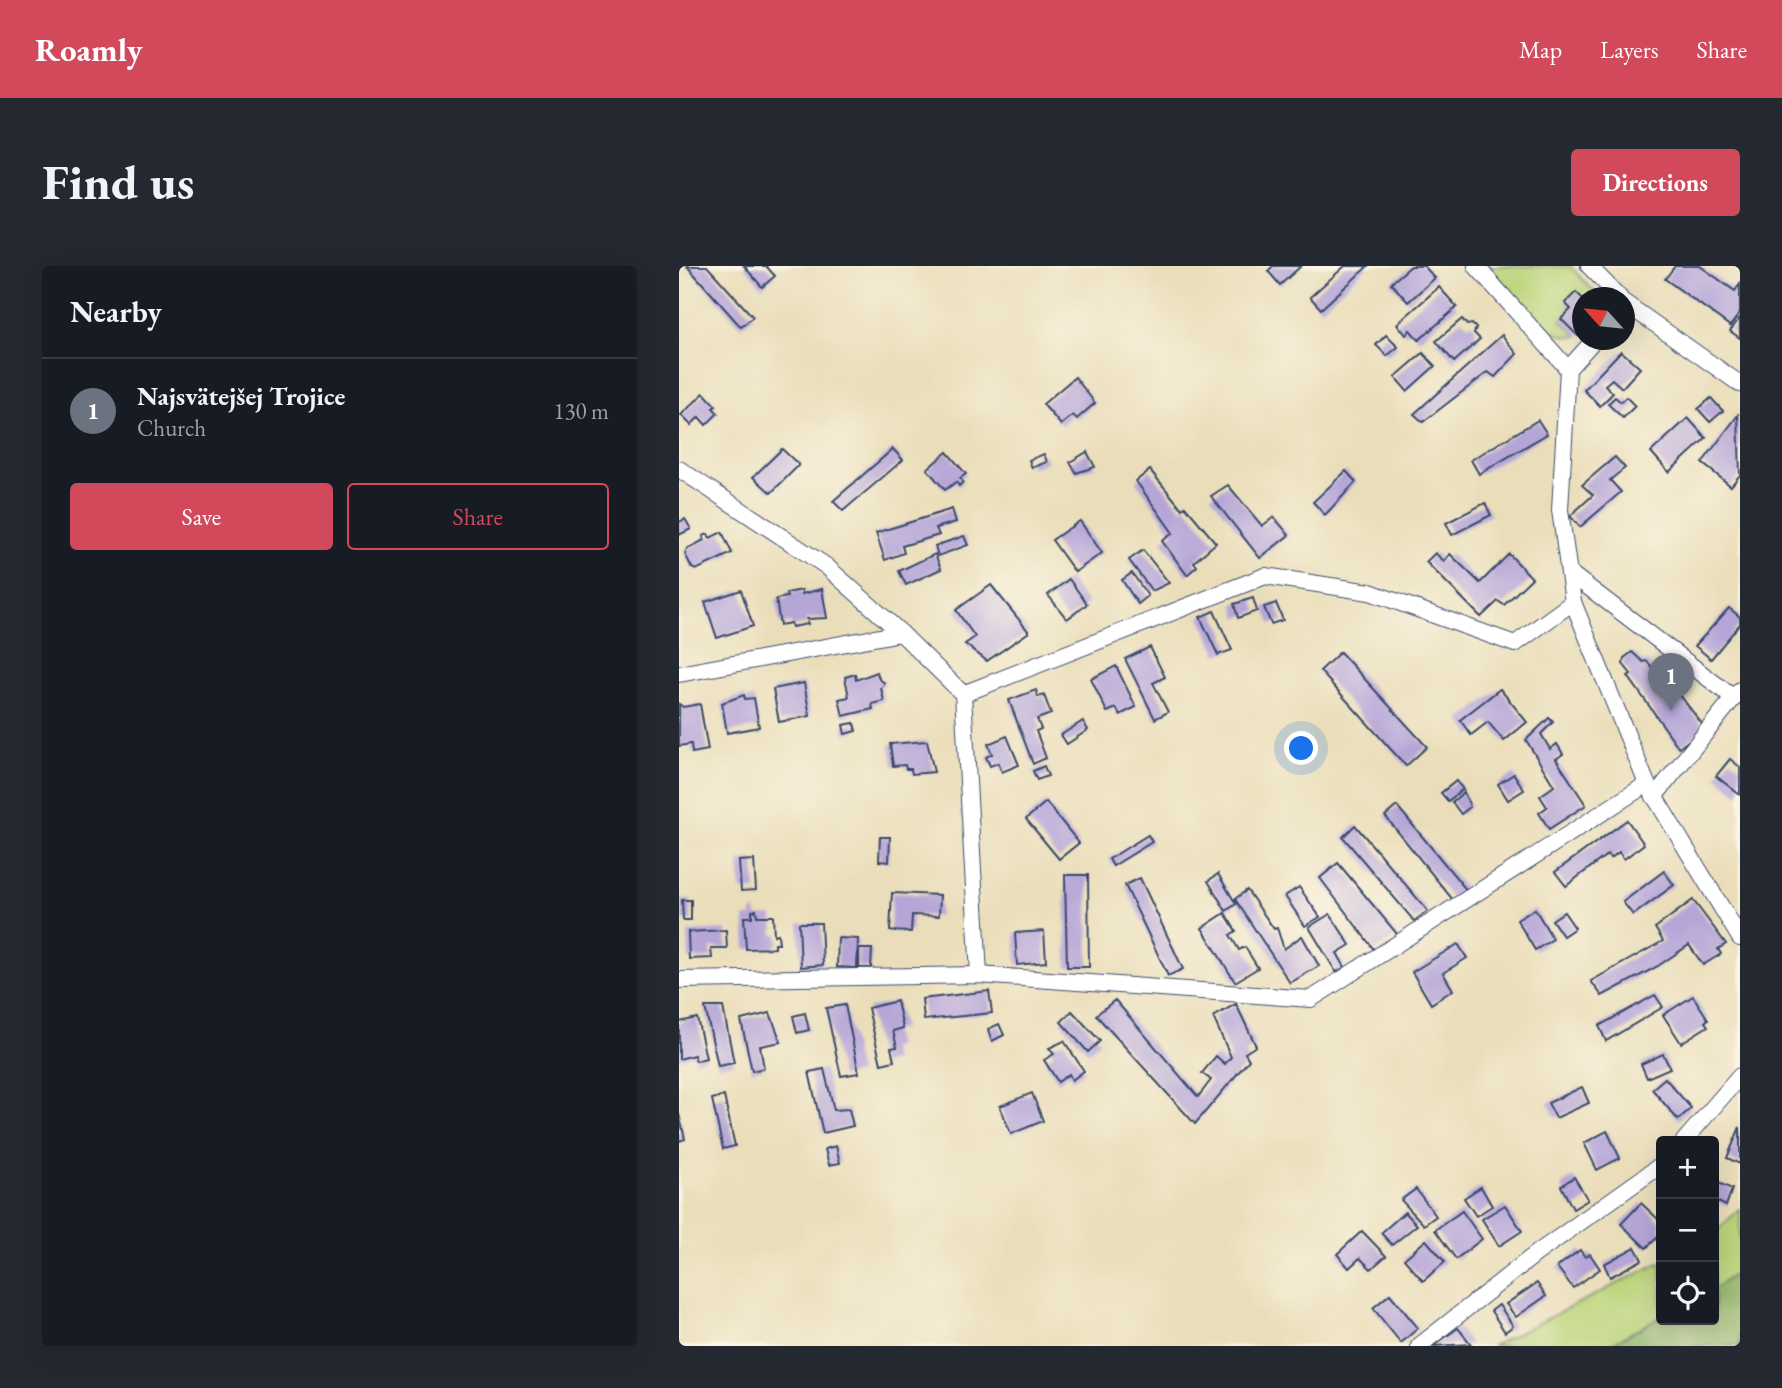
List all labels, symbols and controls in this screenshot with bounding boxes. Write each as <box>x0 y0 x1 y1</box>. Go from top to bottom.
text: Roamly <box>35 28 143 71</box>
text: Map <box>1519 34 1562 65</box>
text: Layers <box>1600 34 1659 65</box>
text: Share <box>1697 34 1747 65</box>
button: Directions <box>1571 149 1740 216</box>
text: Find us <box>42 150 194 214</box>
north arrow <box>1572 287 1635 350</box>
text: Nearby <box>70 292 162 331</box>
text: Najsvätejšej Trojice <box>137 379 345 413</box>
text: 1 <box>87 396 99 426</box>
text: 130 m <box>553 396 609 426</box>
text: Church <box>137 413 206 443</box>
button: Save <box>70 483 333 550</box>
button: Share <box>347 483 609 550</box>
pin: 1 <box>1648 653 1694 711</box>
your location <box>1284 731 1318 765</box>
map controls <box>1656 1136 1719 1325</box>
button: + <box>1656 1136 1719 1199</box>
button: − <box>1656 1199 1719 1262</box>
button: locate <box>1656 1262 1719 1325</box>

